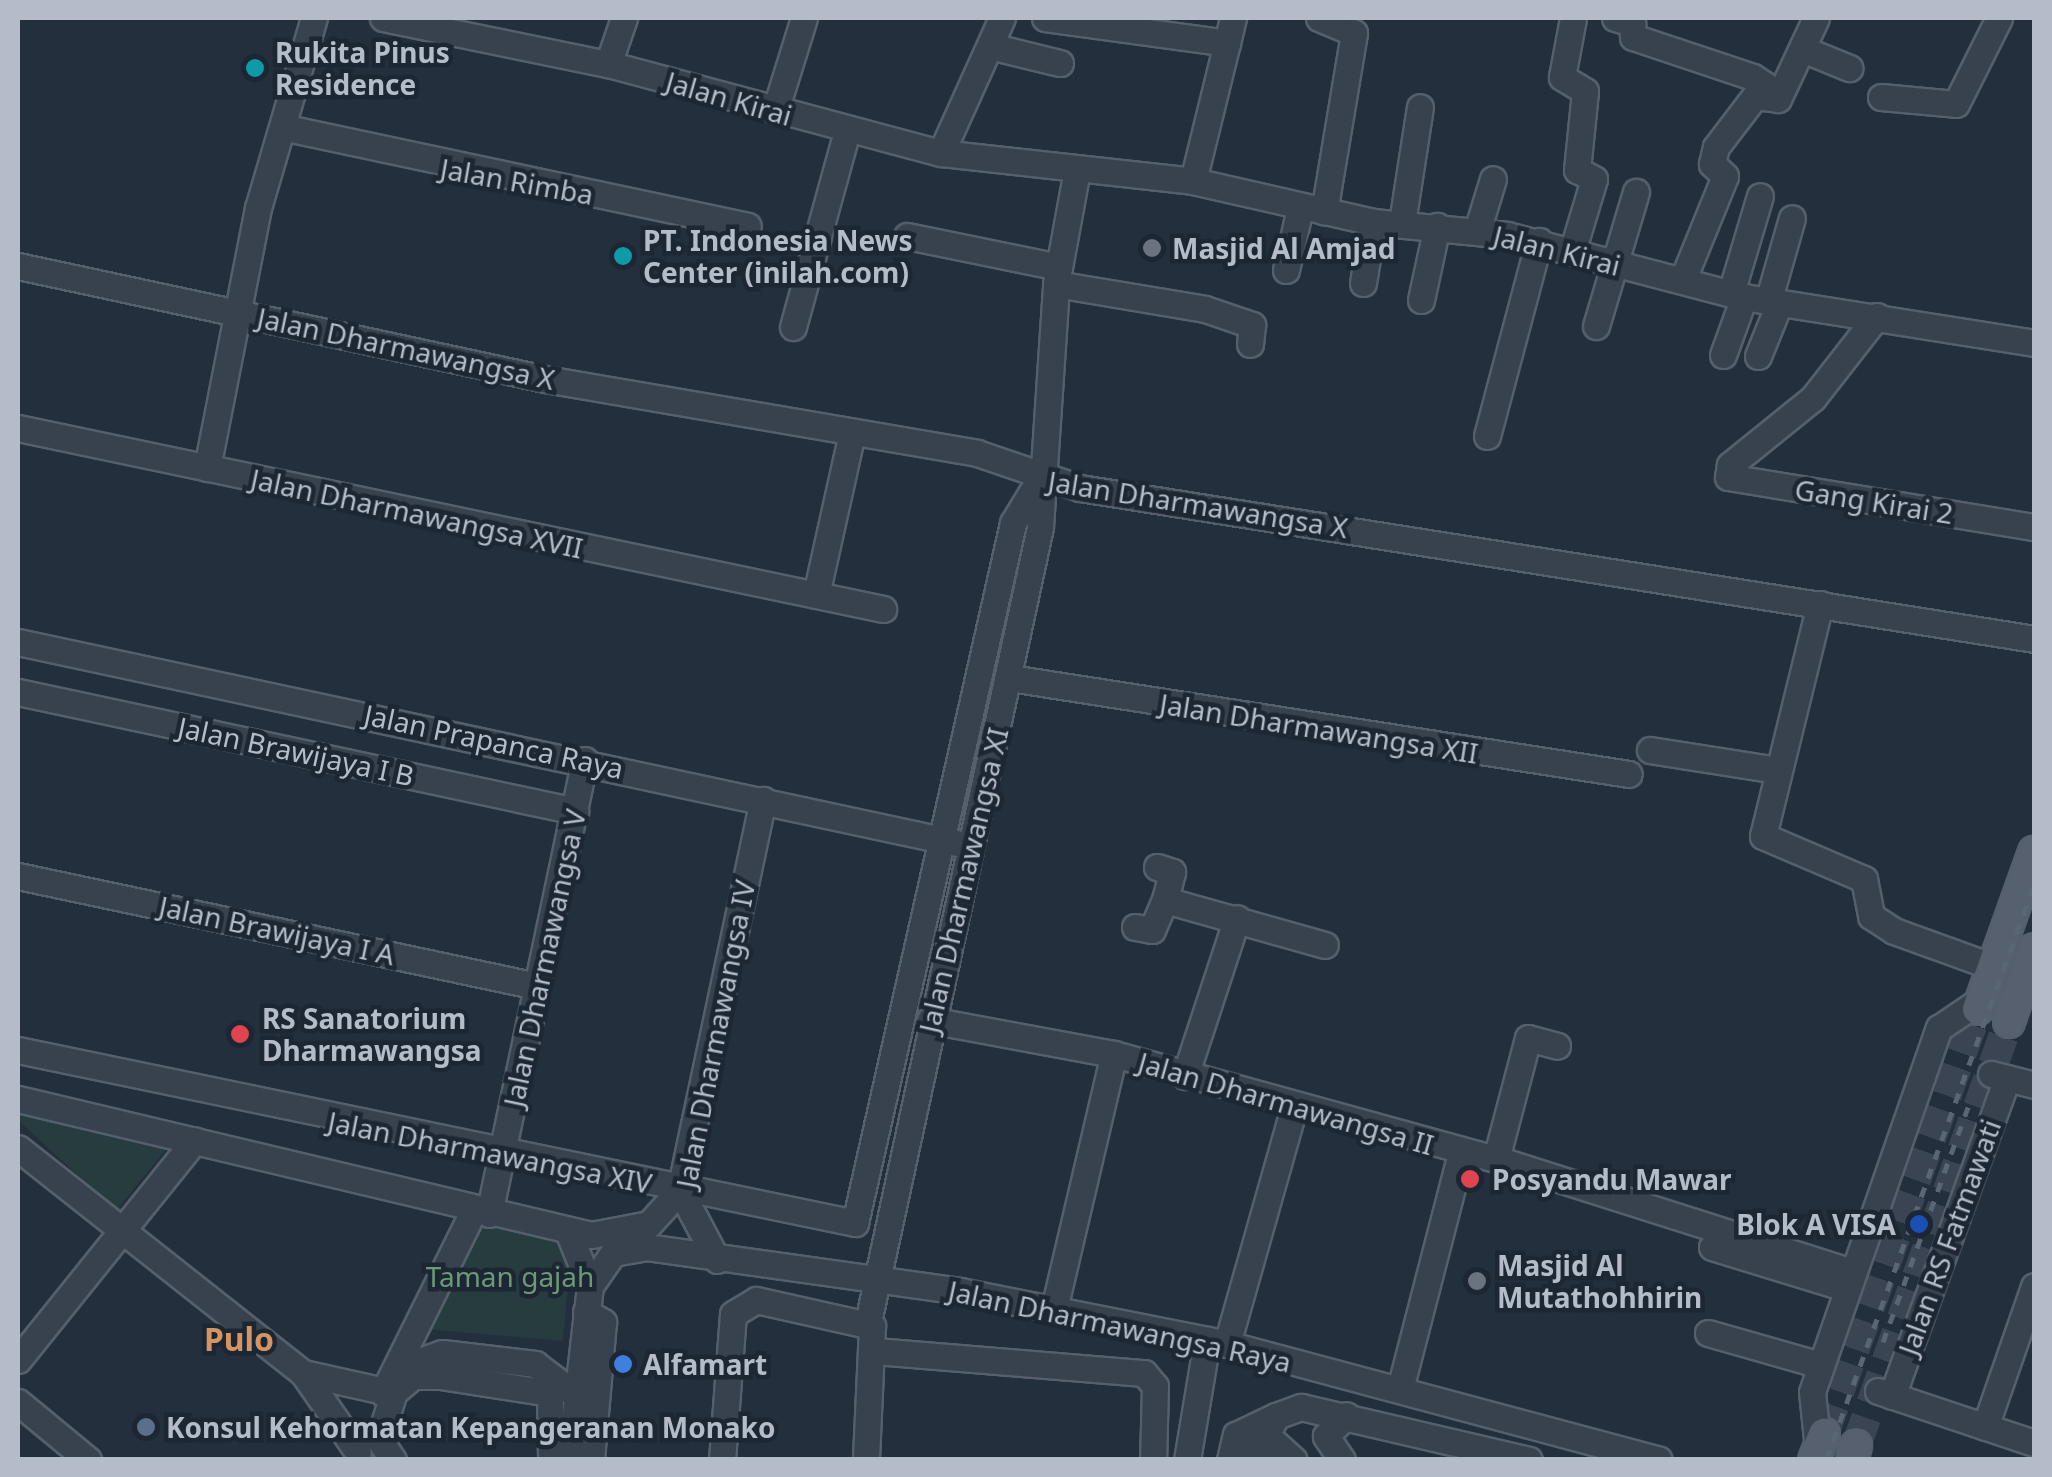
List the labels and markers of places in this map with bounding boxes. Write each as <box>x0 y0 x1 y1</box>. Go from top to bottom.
place label: Rukita Pinus Residence <box>275 35 450 101</box>
marker: Rukita Pinus Residence <box>244 57 266 79</box>
place label: PT. Indonesia News Center (inilah.com) <box>643 223 913 289</box>
place label: Masjid Al Amjad <box>1172 231 1395 265</box>
marker: Masjid Al Amjad <box>1141 237 1163 259</box>
marker: PT. Indonesia News Center (inilah.com) <box>612 245 634 267</box>
place label: RS Sanatorium Dharmawangsa <box>262 1001 482 1067</box>
marker: RS Sanatorium Dharmawangsa <box>227 1021 253 1047</box>
place label: Posyandu Mawar <box>1492 1162 1732 1196</box>
marker: Posyandu Mawar <box>1457 1166 1483 1192</box>
place label: Blok A VISA <box>1736 1207 1896 1241</box>
marker: Blok A VISA <box>1906 1211 1932 1237</box>
place label: Masjid Al Mutathohhirin <box>1497 1248 1702 1314</box>
marker: Masjid Al Mutathohhirin <box>1466 1270 1488 1292</box>
place label: Alfamart <box>643 1347 767 1381</box>
marker: Alfamart <box>612 1353 634 1375</box>
place label: Konsul Kehormatan Kepangeranan Monako <box>166 1410 775 1444</box>
marker: Konsul Kehormatan Kepangeranan Monako <box>135 1416 157 1438</box>

